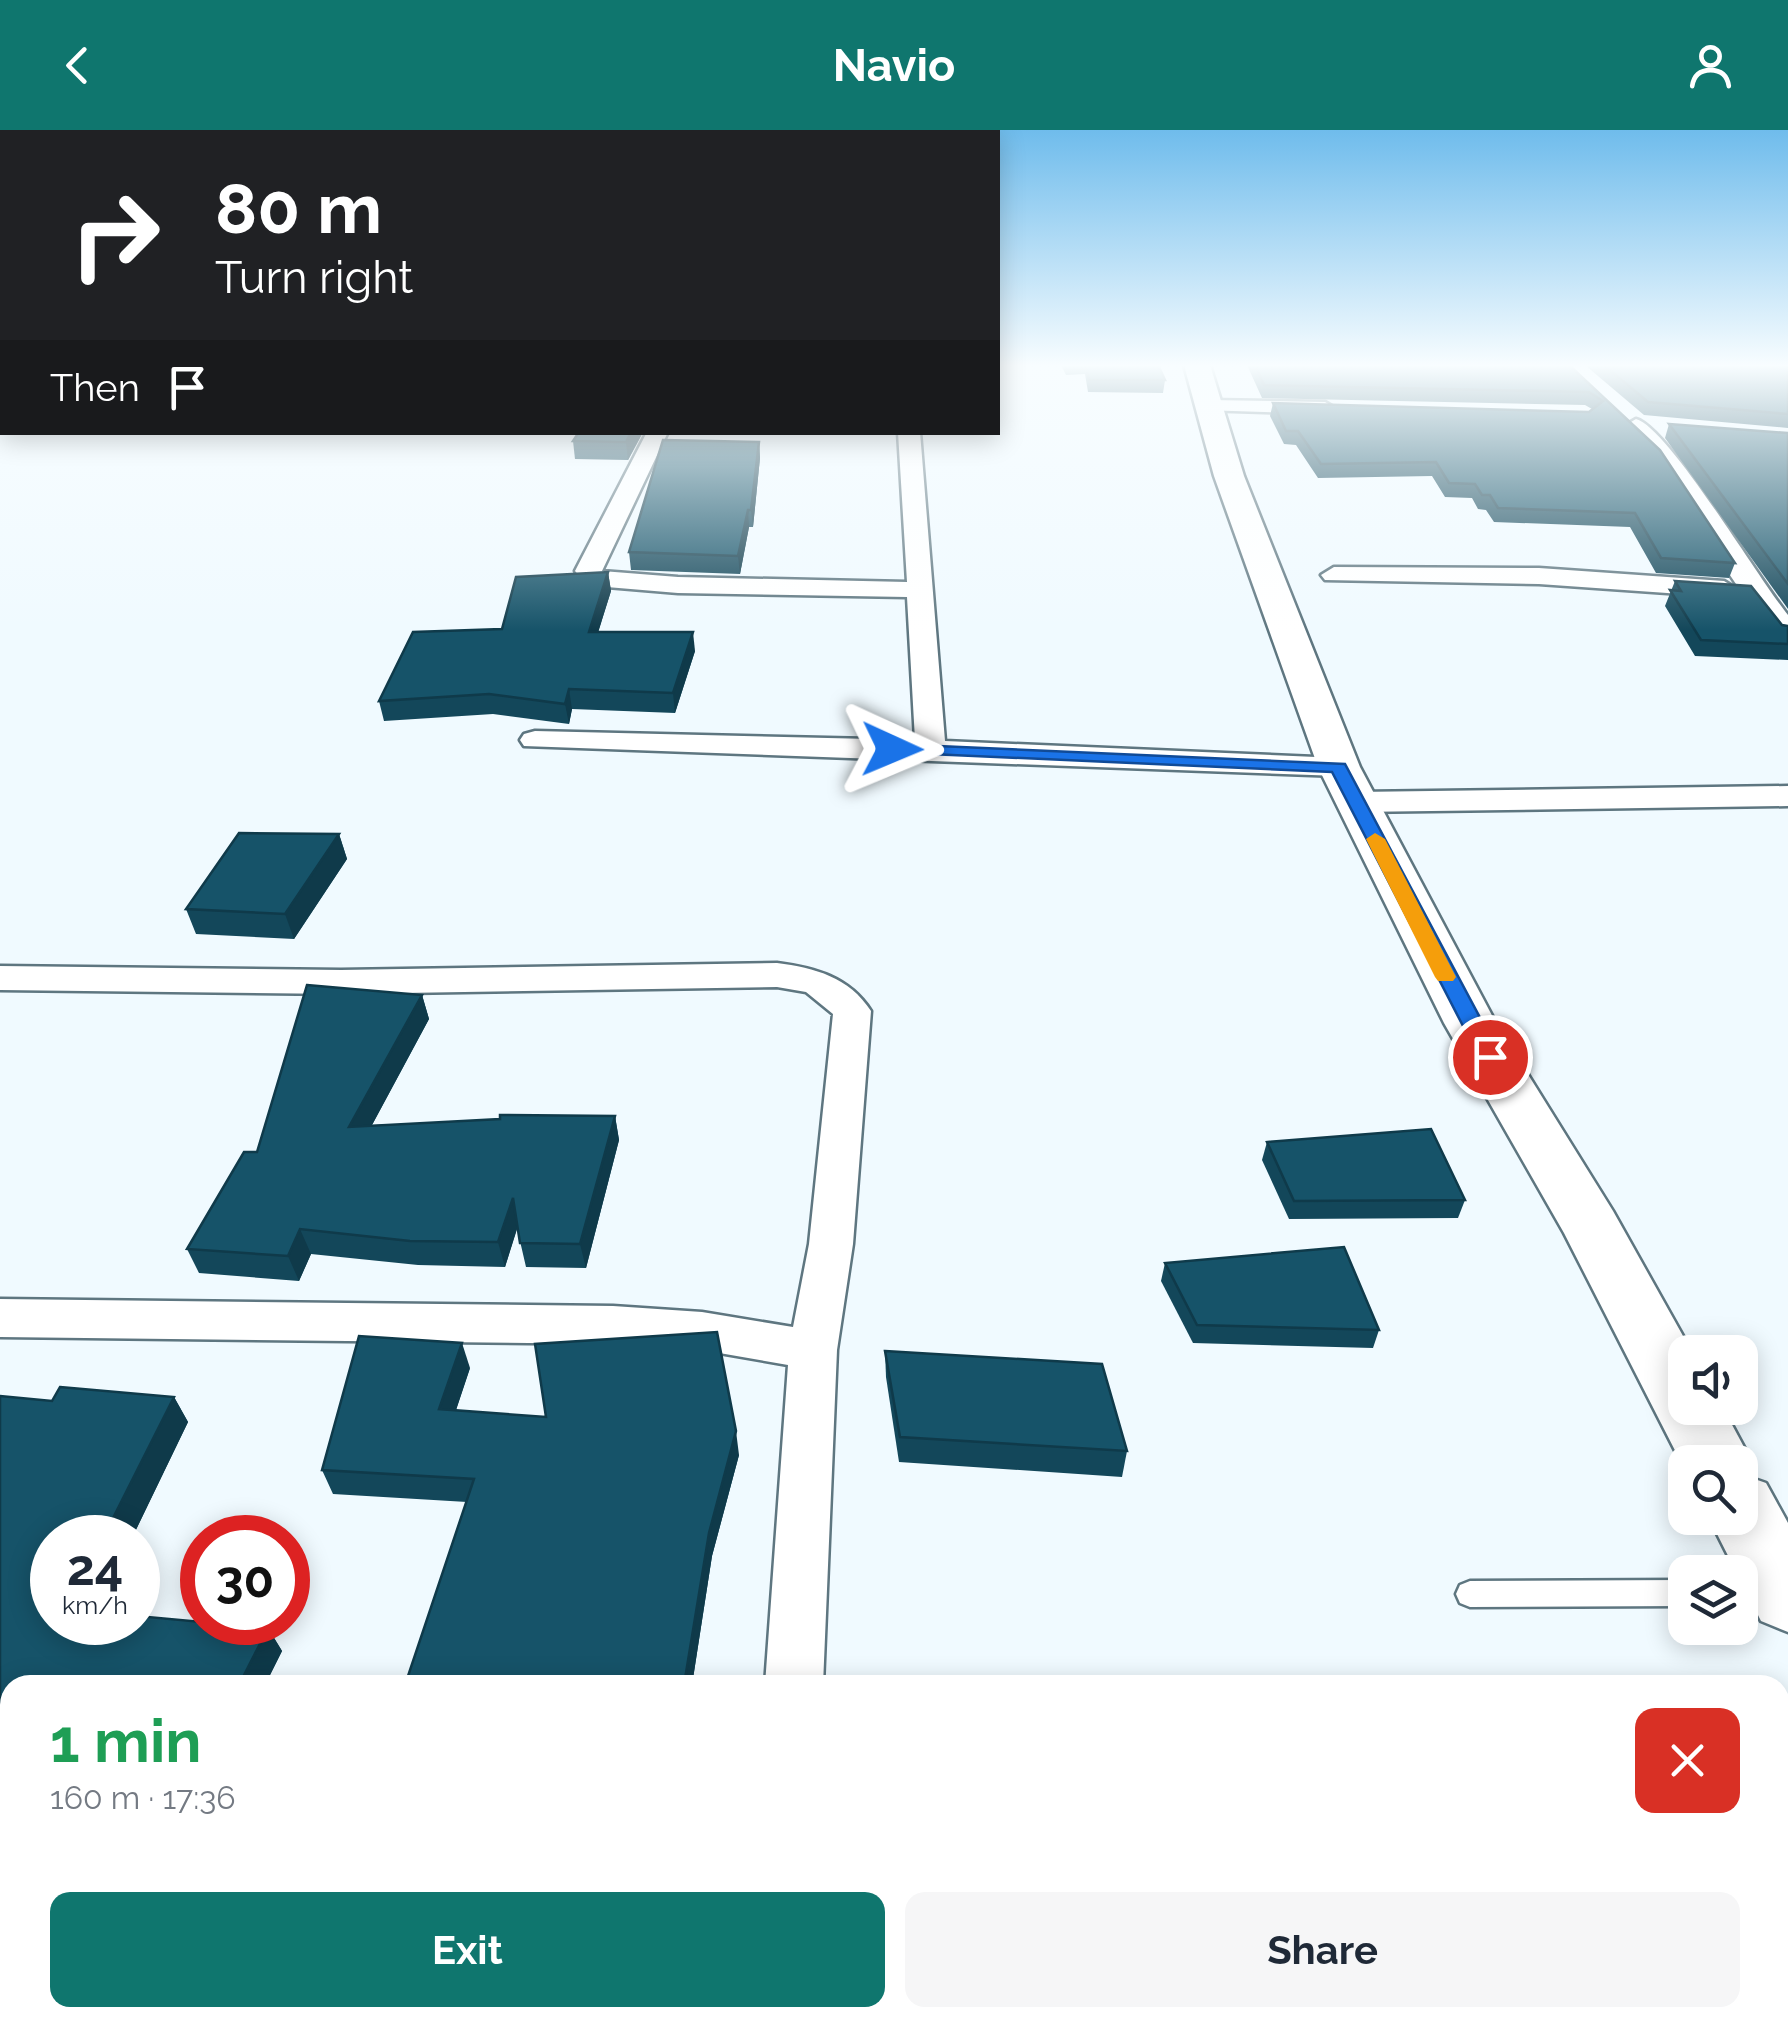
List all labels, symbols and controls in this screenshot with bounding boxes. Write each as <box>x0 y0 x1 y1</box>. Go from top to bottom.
icon: back <box>50 38 105 93</box>
icon: person <box>1683 38 1738 93</box>
text: Navio <box>833 39 955 92</box>
text: 80 m <box>215 167 382 249</box>
icon: right <box>50 170 180 300</box>
text: Turn right <box>215 251 413 304</box>
icon: arrive <box>160 360 215 415</box>
text: Then <box>50 365 140 410</box>
position arrow <box>840 697 944 801</box>
pin <box>1448 1015 1533 1100</box>
icon: arrive <box>1463 1030 1518 1085</box>
map controls <box>1668 1335 1758 1645</box>
button: sound <box>1668 1335 1758 1425</box>
button: search <box>1668 1445 1758 1535</box>
speed limit sign: 30 <box>180 1515 310 1645</box>
text: 24 <box>67 1538 123 1597</box>
button: layers <box>1668 1555 1758 1645</box>
text: km/h <box>62 1590 128 1620</box>
text: 1 min <box>50 1706 201 1776</box>
button: close <box>1635 1708 1740 1813</box>
text: 160 m · 17:36 <box>50 1779 236 1816</box>
button: Exit <box>50 1892 885 2007</box>
button: Share <box>905 1892 1740 2007</box>

